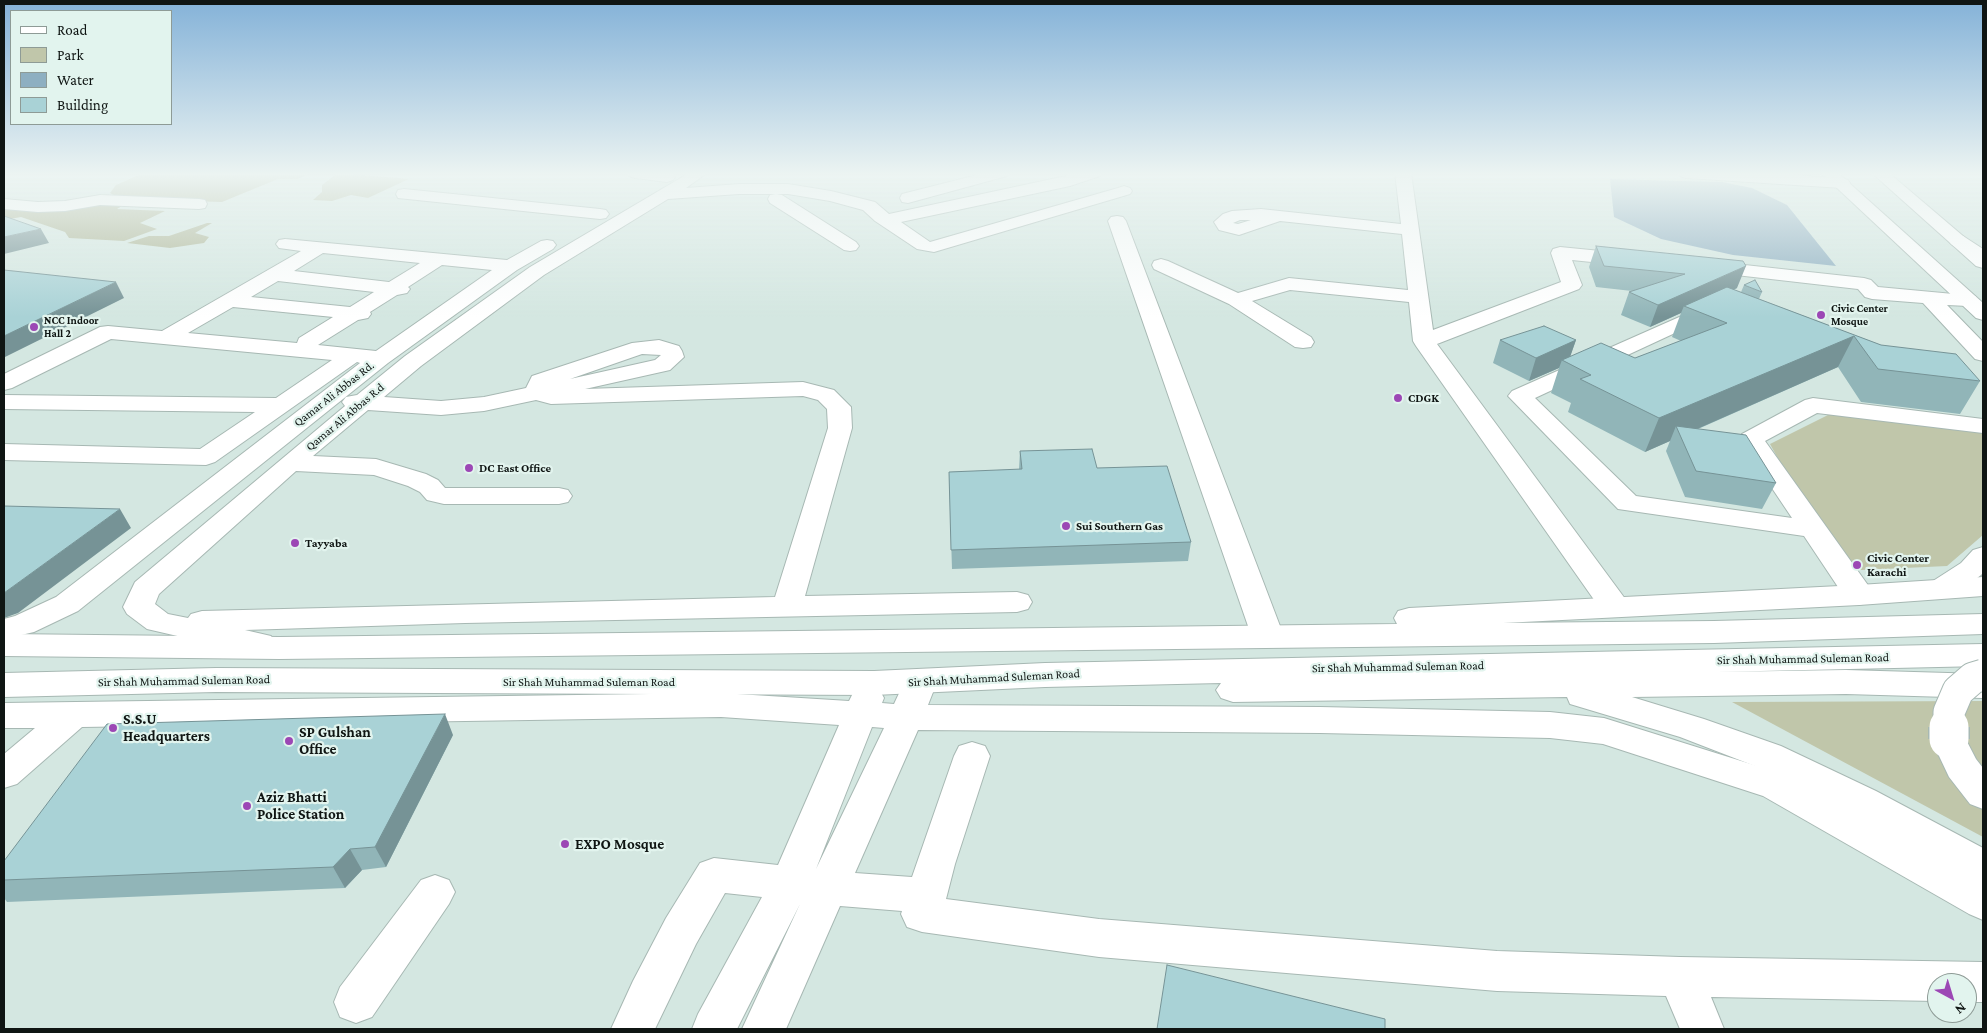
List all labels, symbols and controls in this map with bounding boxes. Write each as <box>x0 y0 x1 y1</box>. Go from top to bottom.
legend <box>10 10 172 125</box>
text: Road <box>57 22 87 38</box>
text: Park <box>57 47 84 63</box>
text: Water <box>57 72 94 88</box>
text: Building <box>57 97 108 113</box>
place label: Civic Center Mosque <box>1831 302 1888 328</box>
marker: Civic Center Mosque <box>1815 309 1827 321</box>
place label: NCC Indoor Hall 2 <box>44 314 99 340</box>
marker: NCC Indoor Hall 2 <box>28 321 40 333</box>
street label: Qamar Ali Abbas Rd. <box>291 358 377 430</box>
street label: Qamar Ali Abbas R.d <box>303 380 387 454</box>
place label: CDGK <box>1408 391 1439 405</box>
marker: CDGK <box>1392 392 1404 404</box>
place label: DC East Office <box>479 461 551 475</box>
marker: DC East Office <box>463 462 475 474</box>
place label: Sui Southern Gas <box>1076 519 1163 533</box>
marker: Sui Southern Gas <box>1060 520 1072 532</box>
place label: Tayyaba <box>305 536 347 550</box>
marker: Tayyaba <box>289 537 301 549</box>
place label: Civic Center Karachi <box>1867 551 1929 579</box>
marker: Civic Center Karachi <box>1851 559 1863 571</box>
street label: Sir Shah Muhammad Suleman Road <box>1717 650 1889 668</box>
street label: Sir Shah Muhammad Suleman Road <box>1312 658 1484 676</box>
street label: Sir Shah Muhammad Suleman Road <box>908 666 1080 690</box>
street label: Sir Shah Muhammad Suleman Road <box>98 672 270 690</box>
street label: Sir Shah Muhammad Suleman Road <box>503 675 675 689</box>
place label: S.S.U Headquarters <box>123 710 210 745</box>
marker: S.S.U Headquarters <box>107 722 119 734</box>
place label: SP Gulshan Office <box>299 723 371 758</box>
marker: SP Gulshan Office <box>283 735 295 747</box>
place label: Aziz Bhatti Police Station <box>257 788 344 823</box>
marker: Aziz Bhatti Police Station <box>241 800 253 812</box>
place label: EXPO Mosque <box>575 835 664 853</box>
marker: EXPO Mosque <box>559 838 571 850</box>
north arrow <box>1927 973 1977 1023</box>
text: N <box>1952 1000 1970 1018</box>

